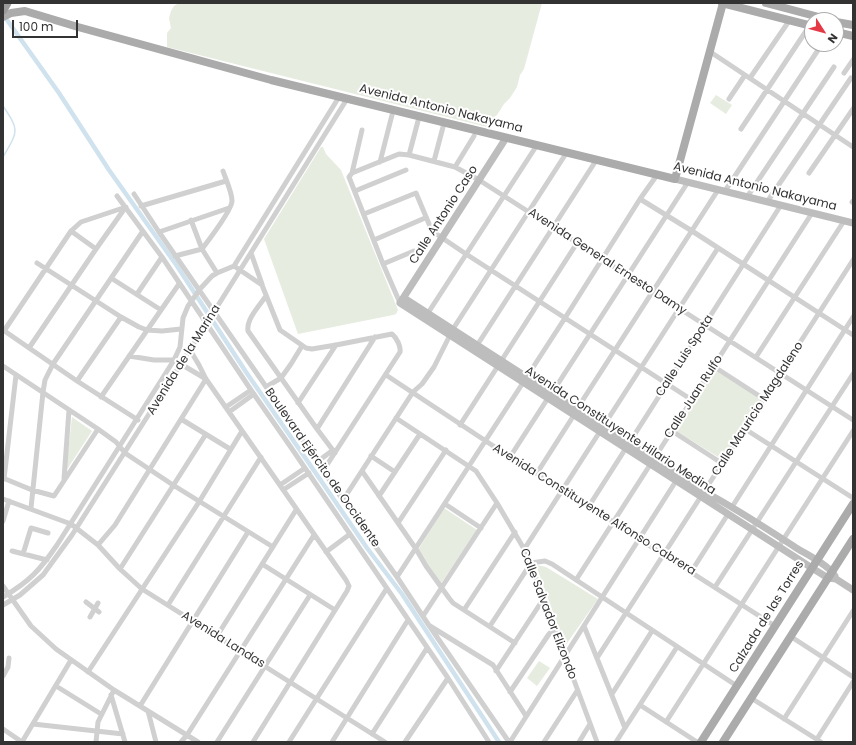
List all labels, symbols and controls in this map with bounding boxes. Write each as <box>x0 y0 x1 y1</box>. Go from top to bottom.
scale bar <box>14 12 80 38</box>
north arrow <box>804 12 844 52</box>
text: 100 m <box>19 18 53 35</box>
text: N <box>824 30 842 47</box>
street label: Avenida Antonio Nakayama <box>358 82 524 136</box>
street label: Avenida Antonio Nakayama <box>672 160 838 214</box>
street label: Calle Antonio Caso <box>407 163 481 267</box>
street label: Avenida General Ernesto Damy <box>525 205 689 319</box>
street label: Avenida de la Marina <box>144 302 224 418</box>
street label: Calle Luis Spota <box>653 312 717 400</box>
street label: Calle Mauricio Magdaleno <box>709 339 807 479</box>
street label: Calle Juan Rulfo <box>662 353 726 441</box>
street label: Avenida Constituyente Hilario Medina <box>522 364 718 498</box>
street label: Boulevard Ejército de Occidente <box>261 386 383 550</box>
street label: Avenida Constituyente Alfonso Cabrera <box>490 441 698 579</box>
street label: Calle Salvador Elizondo <box>516 547 580 681</box>
street label: Calzada de las Torres <box>727 558 807 676</box>
street label: Avenida Landas <box>179 609 267 671</box>

